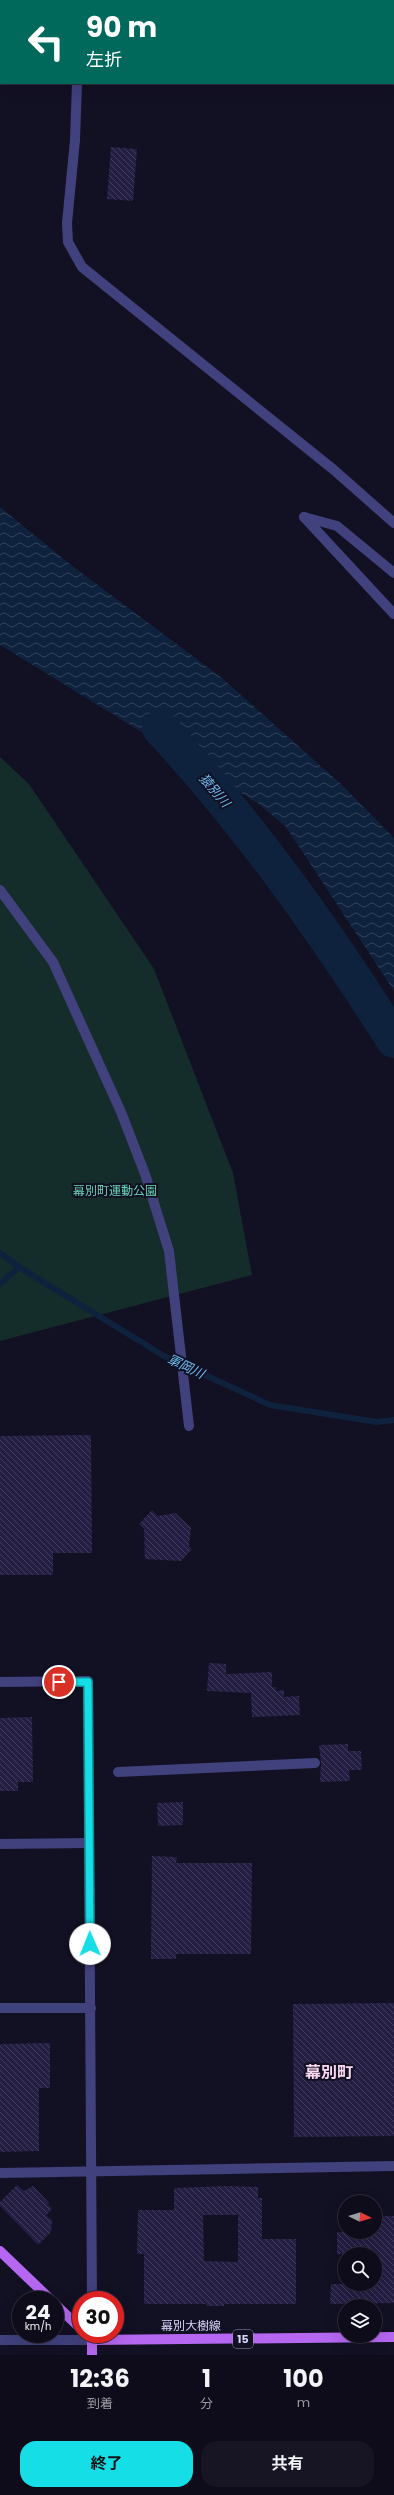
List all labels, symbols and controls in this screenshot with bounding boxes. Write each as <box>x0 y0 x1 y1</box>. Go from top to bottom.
text: 90 m <box>86 8 157 47</box>
icon: left <box>20 16 72 68</box>
text: 左折 <box>86 47 122 72</box>
water label: 猿別川 <box>195 769 236 813</box>
park label: 幕別町運動公園 <box>73 1182 157 1199</box>
water label: 軍岡川 <box>164 1350 209 1384</box>
pin <box>42 1665 76 1699</box>
icon: arrive <box>48 1671 70 1693</box>
position arrow <box>69 1923 111 1965</box>
district label: 幕別町 <box>305 2061 353 2084</box>
north arrow <box>338 2195 382 2239</box>
map controls <box>338 2195 382 2343</box>
button: search <box>338 2247 382 2291</box>
speed limit sign: 30 <box>72 2291 124 2343</box>
text: 24 <box>26 2298 50 2326</box>
button: layers <box>338 2299 382 2343</box>
street label: 幕別大樹線 <box>161 2317 221 2334</box>
text: km/h <box>25 2319 51 2334</box>
road number: 15 <box>233 2330 253 2348</box>
text: 12:36 <box>70 2362 130 2395</box>
text: 1 <box>202 2362 211 2395</box>
text: 100 <box>283 2362 324 2395</box>
text: m <box>297 2393 310 2412</box>
text: 到着 <box>87 2394 113 2413</box>
text: 分 <box>200 2394 213 2413</box>
button: 終了 <box>20 2441 193 2487</box>
button: 共有 <box>201 2441 374 2487</box>

